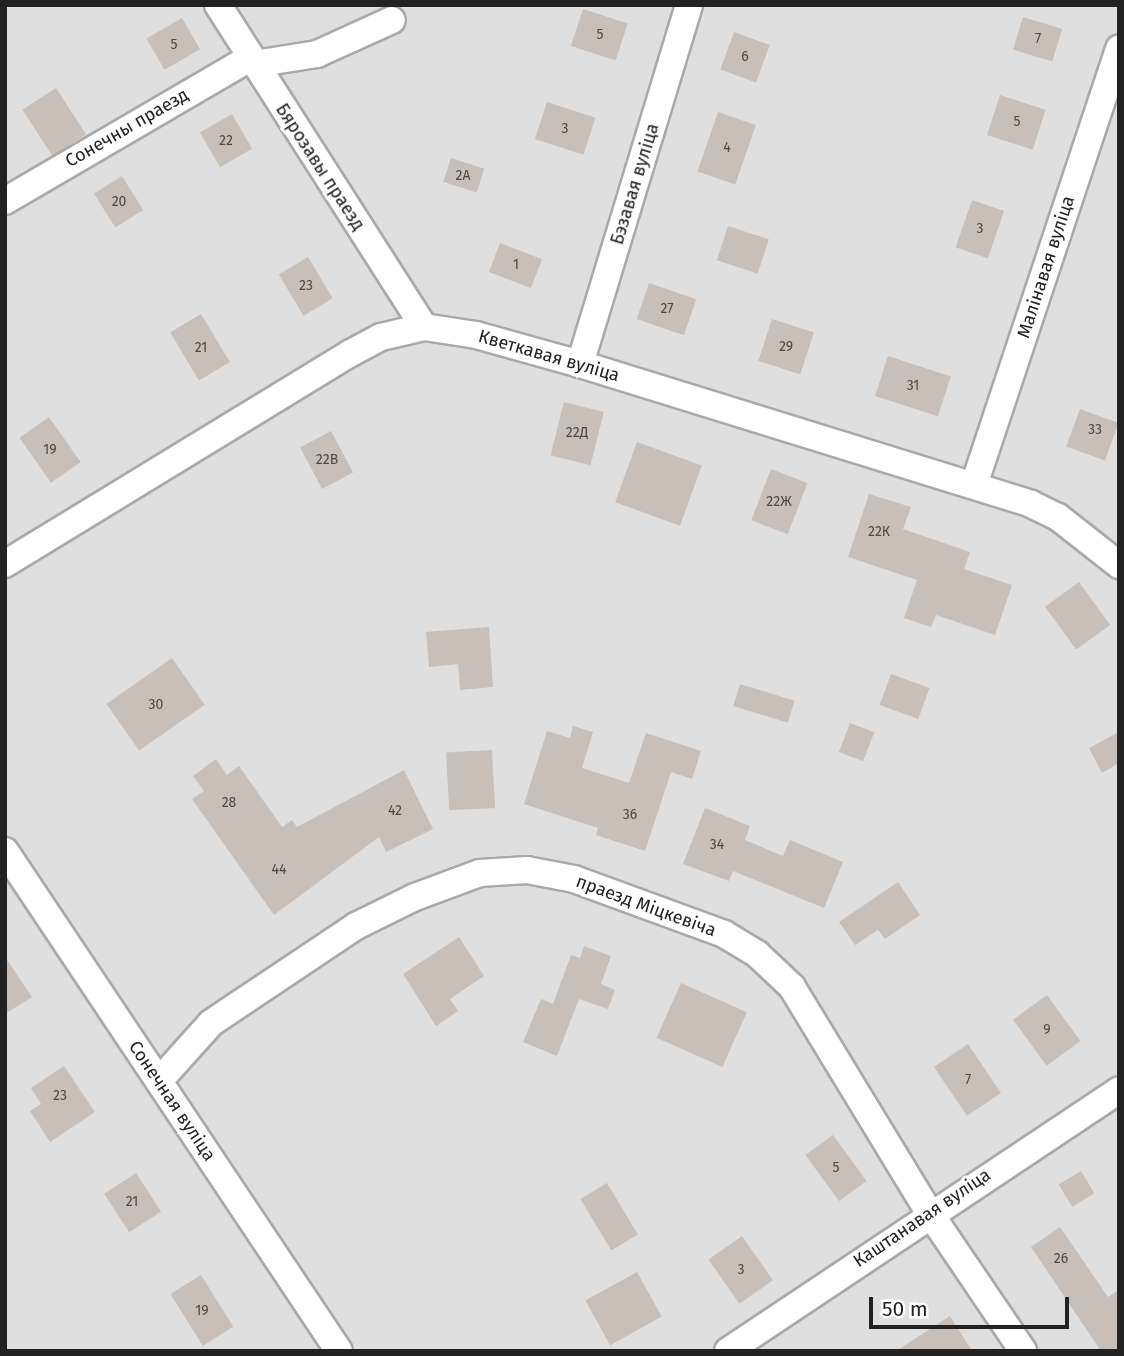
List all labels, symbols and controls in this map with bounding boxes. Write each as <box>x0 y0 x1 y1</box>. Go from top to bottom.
house number: 5 <box>596 27 604 43</box>
house number: 7 <box>1035 31 1041 47</box>
house number: 5 <box>170 37 178 53</box>
house number: 6 <box>741 49 749 65</box>
street label: Сонечны праезд <box>62 84 192 172</box>
street label: Бярозавы праезд <box>271 99 369 235</box>
house number: 5 <box>1013 114 1021 130</box>
house number: 3 <box>562 121 568 137</box>
street label: Бэзавая вуліца <box>606 121 664 247</box>
house number: 22 <box>219 133 233 149</box>
house number: 4 <box>723 140 731 156</box>
house number: 2А <box>456 168 470 184</box>
street label: Малінавая вуліца <box>1013 193 1079 341</box>
house number: 20 <box>112 194 126 210</box>
house number: 3 <box>977 221 983 237</box>
house number: 1 <box>513 257 519 273</box>
house number: 23 <box>299 278 313 294</box>
house number: 27 <box>660 301 674 317</box>
street label: Кветкавая вуліца <box>476 326 622 386</box>
house number: 29 <box>779 339 793 355</box>
house number: 21 <box>195 340 207 356</box>
house number: 31 <box>907 378 919 394</box>
house number: 33 <box>1088 422 1102 438</box>
house number: 22Д <box>566 425 588 441</box>
house number: 19 <box>43 442 57 458</box>
house number: 22В <box>316 452 338 468</box>
house number: 22Ж <box>766 494 792 510</box>
house number: 22К <box>868 524 890 540</box>
house number: 30 <box>149 697 163 713</box>
house number: 28 <box>222 795 236 811</box>
house number: 42 <box>388 803 402 819</box>
house number: 36 <box>623 807 637 823</box>
house number: 34 <box>710 837 724 853</box>
house number: 44 <box>272 862 286 878</box>
street label: праезд Міцкевіча <box>573 871 719 941</box>
house number: 9 <box>1043 1022 1051 1038</box>
street label: Сонечная вуліца <box>124 1037 220 1165</box>
house number: 7 <box>965 1072 971 1088</box>
house number: 23 <box>53 1088 67 1104</box>
house number: 5 <box>832 1160 840 1176</box>
street label: Каштанавая вуліца <box>849 1164 995 1272</box>
house number: 21 <box>126 1194 138 1210</box>
house number: 26 <box>1054 1251 1068 1267</box>
house number: 3 <box>738 1262 744 1278</box>
scale bar <box>872 1282 1072 1326</box>
text: 50 m <box>882 1296 928 1322</box>
house number: 19 <box>195 1303 209 1319</box>

